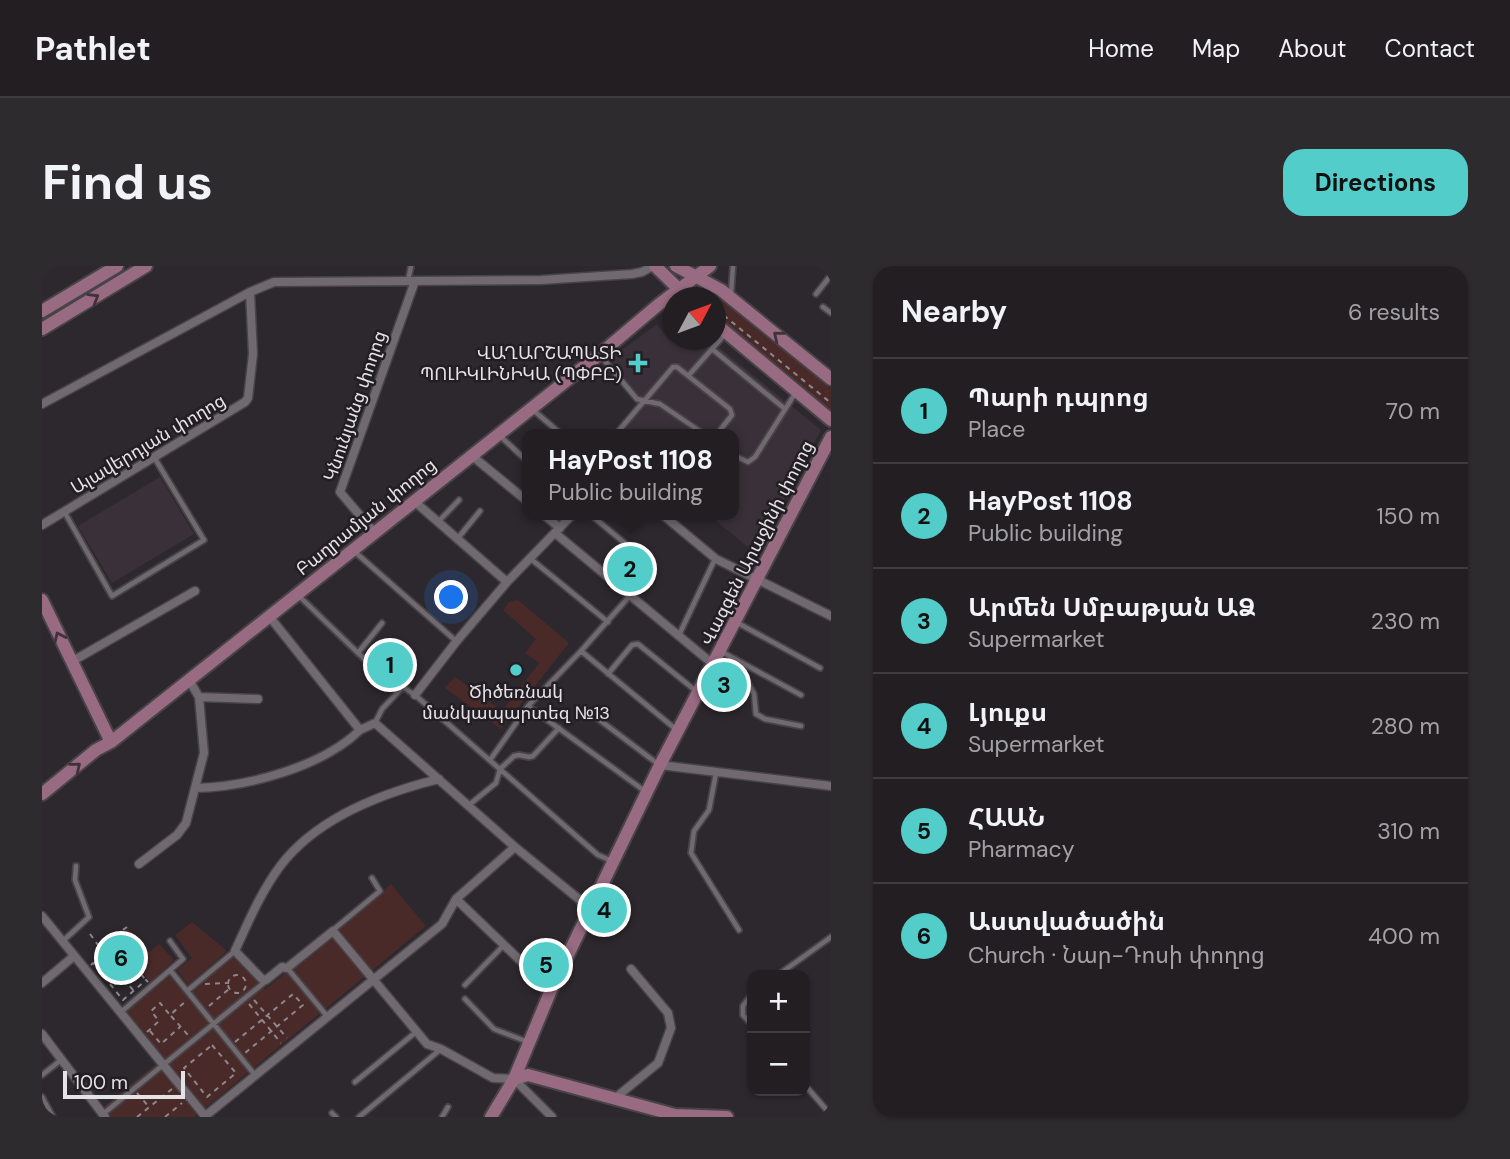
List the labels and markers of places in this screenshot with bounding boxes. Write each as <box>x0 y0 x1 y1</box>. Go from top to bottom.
place label: ՎԱՂԱՐՇԱՊԱՏԻ ՊՈԼԻԿԼԻՆԻԿԱ (ՊՓԲԸ) <box>420 341 622 386</box>
marker: ՎԱՂԱՐՇԱՊԱՏԻ ՊՈԼԻԿԼԻՆԻԿԱ (ՊՓԲԸ) <box>628 353 648 373</box>
pin: 2 <box>607 543 653 595</box>
pin: 1 <box>367 639 413 691</box>
pin: 3 <box>701 659 747 711</box>
marker: Ծիծեռնակ մանկապարտեզ №13 <box>508 662 524 678</box>
place label: Ծիծեռնակ մանկապարտեզ №13 <box>422 680 610 725</box>
pin: 4 <box>581 884 627 936</box>
pin: 6 <box>98 932 144 984</box>
pin: 5 <box>523 939 569 991</box>

